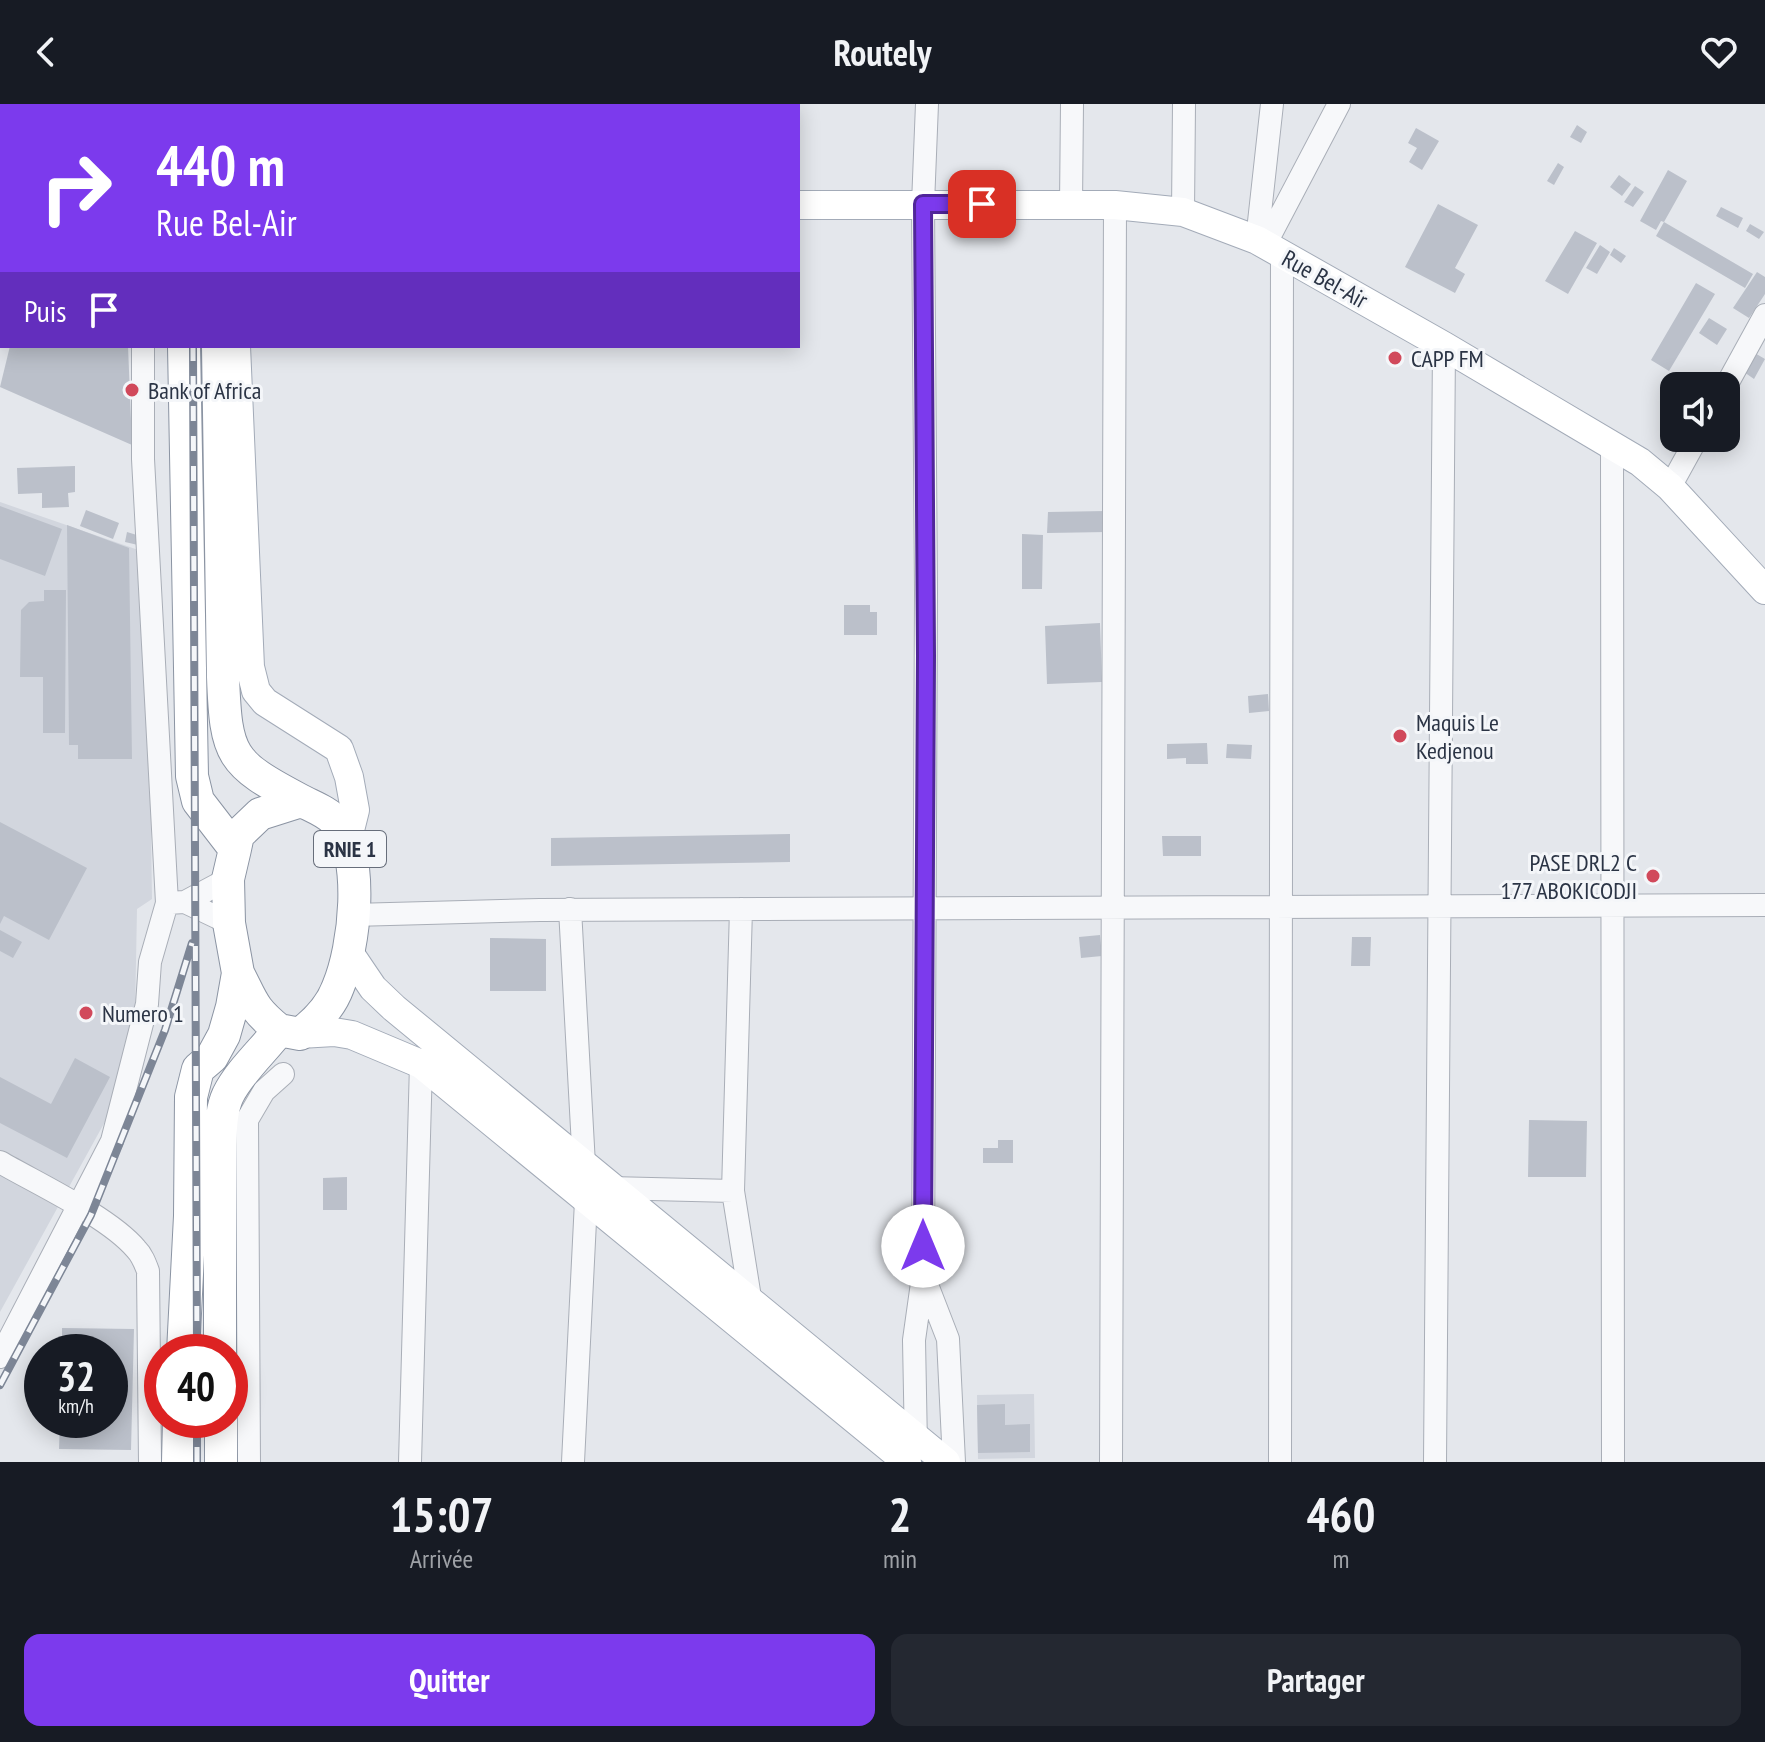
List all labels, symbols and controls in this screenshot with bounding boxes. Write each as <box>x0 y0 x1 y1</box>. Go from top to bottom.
text: Routely <box>834 29 931 76</box>
icon: back <box>24 30 68 74</box>
icon: heart <box>1697 30 1741 74</box>
text: 440 m <box>156 129 285 201</box>
icon: right <box>24 136 128 240</box>
pin <box>948 170 1016 238</box>
icon: arrive <box>960 182 1004 226</box>
text: Rue Bel-Air <box>156 199 297 246</box>
street label: Rue Bel-Air <box>1276 243 1374 315</box>
icon: arrive <box>82 288 126 332</box>
text: Puis <box>24 291 66 330</box>
place label: CAPP FM <box>1411 343 1484 374</box>
marker: CAPP FM <box>1386 349 1404 367</box>
map controls <box>1660 372 1740 452</box>
button: sound <box>1660 372 1740 452</box>
place label: Bank of Africa <box>148 375 261 406</box>
marker: Bank of Africa <box>123 381 141 399</box>
place label: Maquis Le Kedjenou <box>1416 707 1499 766</box>
marker: Maquis Le Kedjenou <box>1391 727 1409 745</box>
road number: RNIE 1 <box>314 831 386 867</box>
place label: PASE DRL2 C 177 ABOKICODJI <box>1500 847 1637 906</box>
marker: PASE DRL2 C 177 ABOKICODJI <box>1644 867 1662 885</box>
place label: Numero 1 <box>102 998 184 1029</box>
marker: Numero 1 <box>77 1004 95 1022</box>
position arrow <box>881 1204 965 1288</box>
speed limit sign: 40 <box>144 1334 248 1438</box>
text: 32 <box>57 1350 95 1402</box>
text: km/h <box>58 1393 94 1419</box>
text: 15:07 <box>390 1483 493 1545</box>
text: 2 <box>889 1483 911 1545</box>
text: 460 <box>1307 1483 1375 1545</box>
text: Arrivée <box>410 1542 473 1575</box>
text: min <box>883 1542 917 1575</box>
text: m <box>1333 1542 1349 1575</box>
button: Quitter <box>24 1634 875 1726</box>
button: Partager <box>891 1634 1741 1726</box>

